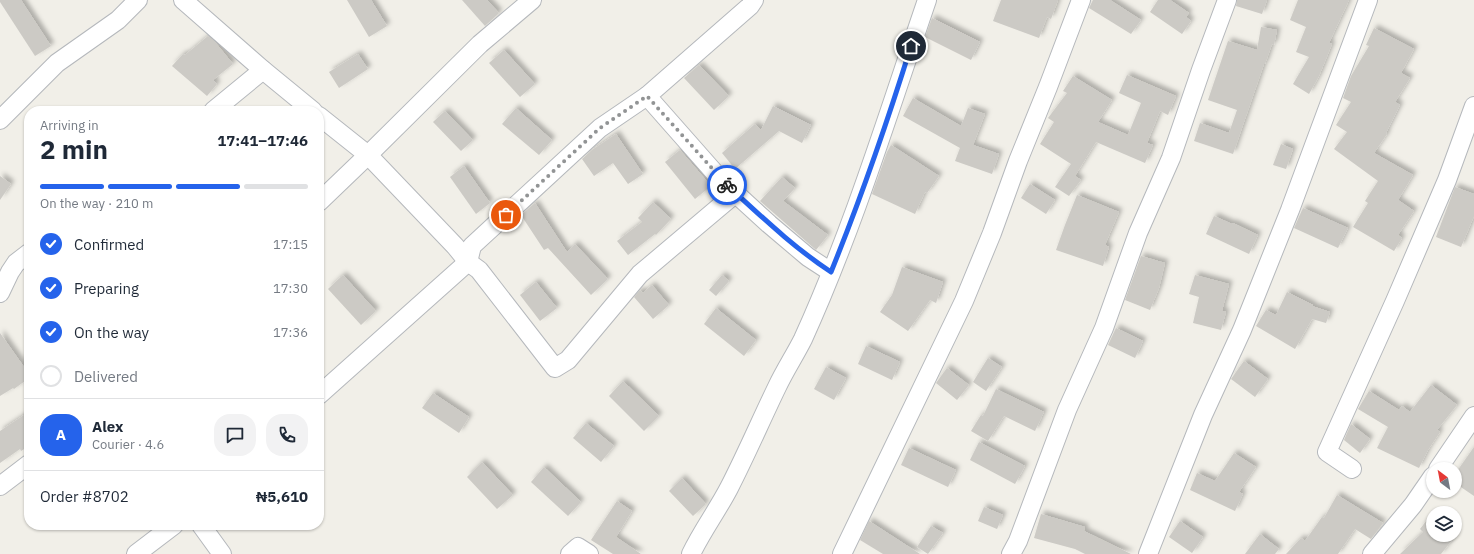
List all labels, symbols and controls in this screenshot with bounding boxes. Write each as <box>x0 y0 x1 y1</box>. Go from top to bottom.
pin <box>894 29 928 63</box>
icon: home <box>900 35 922 57</box>
text: Arriving in <box>40 117 99 134</box>
text: 17:41–17:46 <box>217 131 308 150</box>
text: 2 min <box>40 132 108 166</box>
courier <box>707 165 747 205</box>
icon: bike <box>716 174 738 196</box>
text: On the way · 210 m <box>40 195 153 212</box>
pin <box>489 198 523 232</box>
icon: bag <box>495 204 517 226</box>
icon: check <box>40 233 62 255</box>
text: Confirmed <box>74 235 144 254</box>
text: 17:15 <box>273 236 308 253</box>
icon: check <box>40 277 62 299</box>
text: Preparing <box>74 279 139 298</box>
text: 17:30 <box>273 280 308 297</box>
icon: check <box>40 321 62 343</box>
text: On the way <box>74 323 149 342</box>
text: 17:36 <box>273 324 308 341</box>
text: Delivered <box>74 367 138 386</box>
button: chat <box>214 414 256 456</box>
button: phone <box>266 414 308 456</box>
text: Alex <box>92 417 123 436</box>
text: A <box>56 425 66 444</box>
text: Courier · 4.6 <box>92 436 164 453</box>
north arrow <box>1426 462 1462 498</box>
map controls <box>1426 462 1462 542</box>
text: Order #8702 <box>40 487 129 506</box>
text: ₦5,610 <box>256 487 308 506</box>
button: layers <box>1426 506 1462 542</box>

